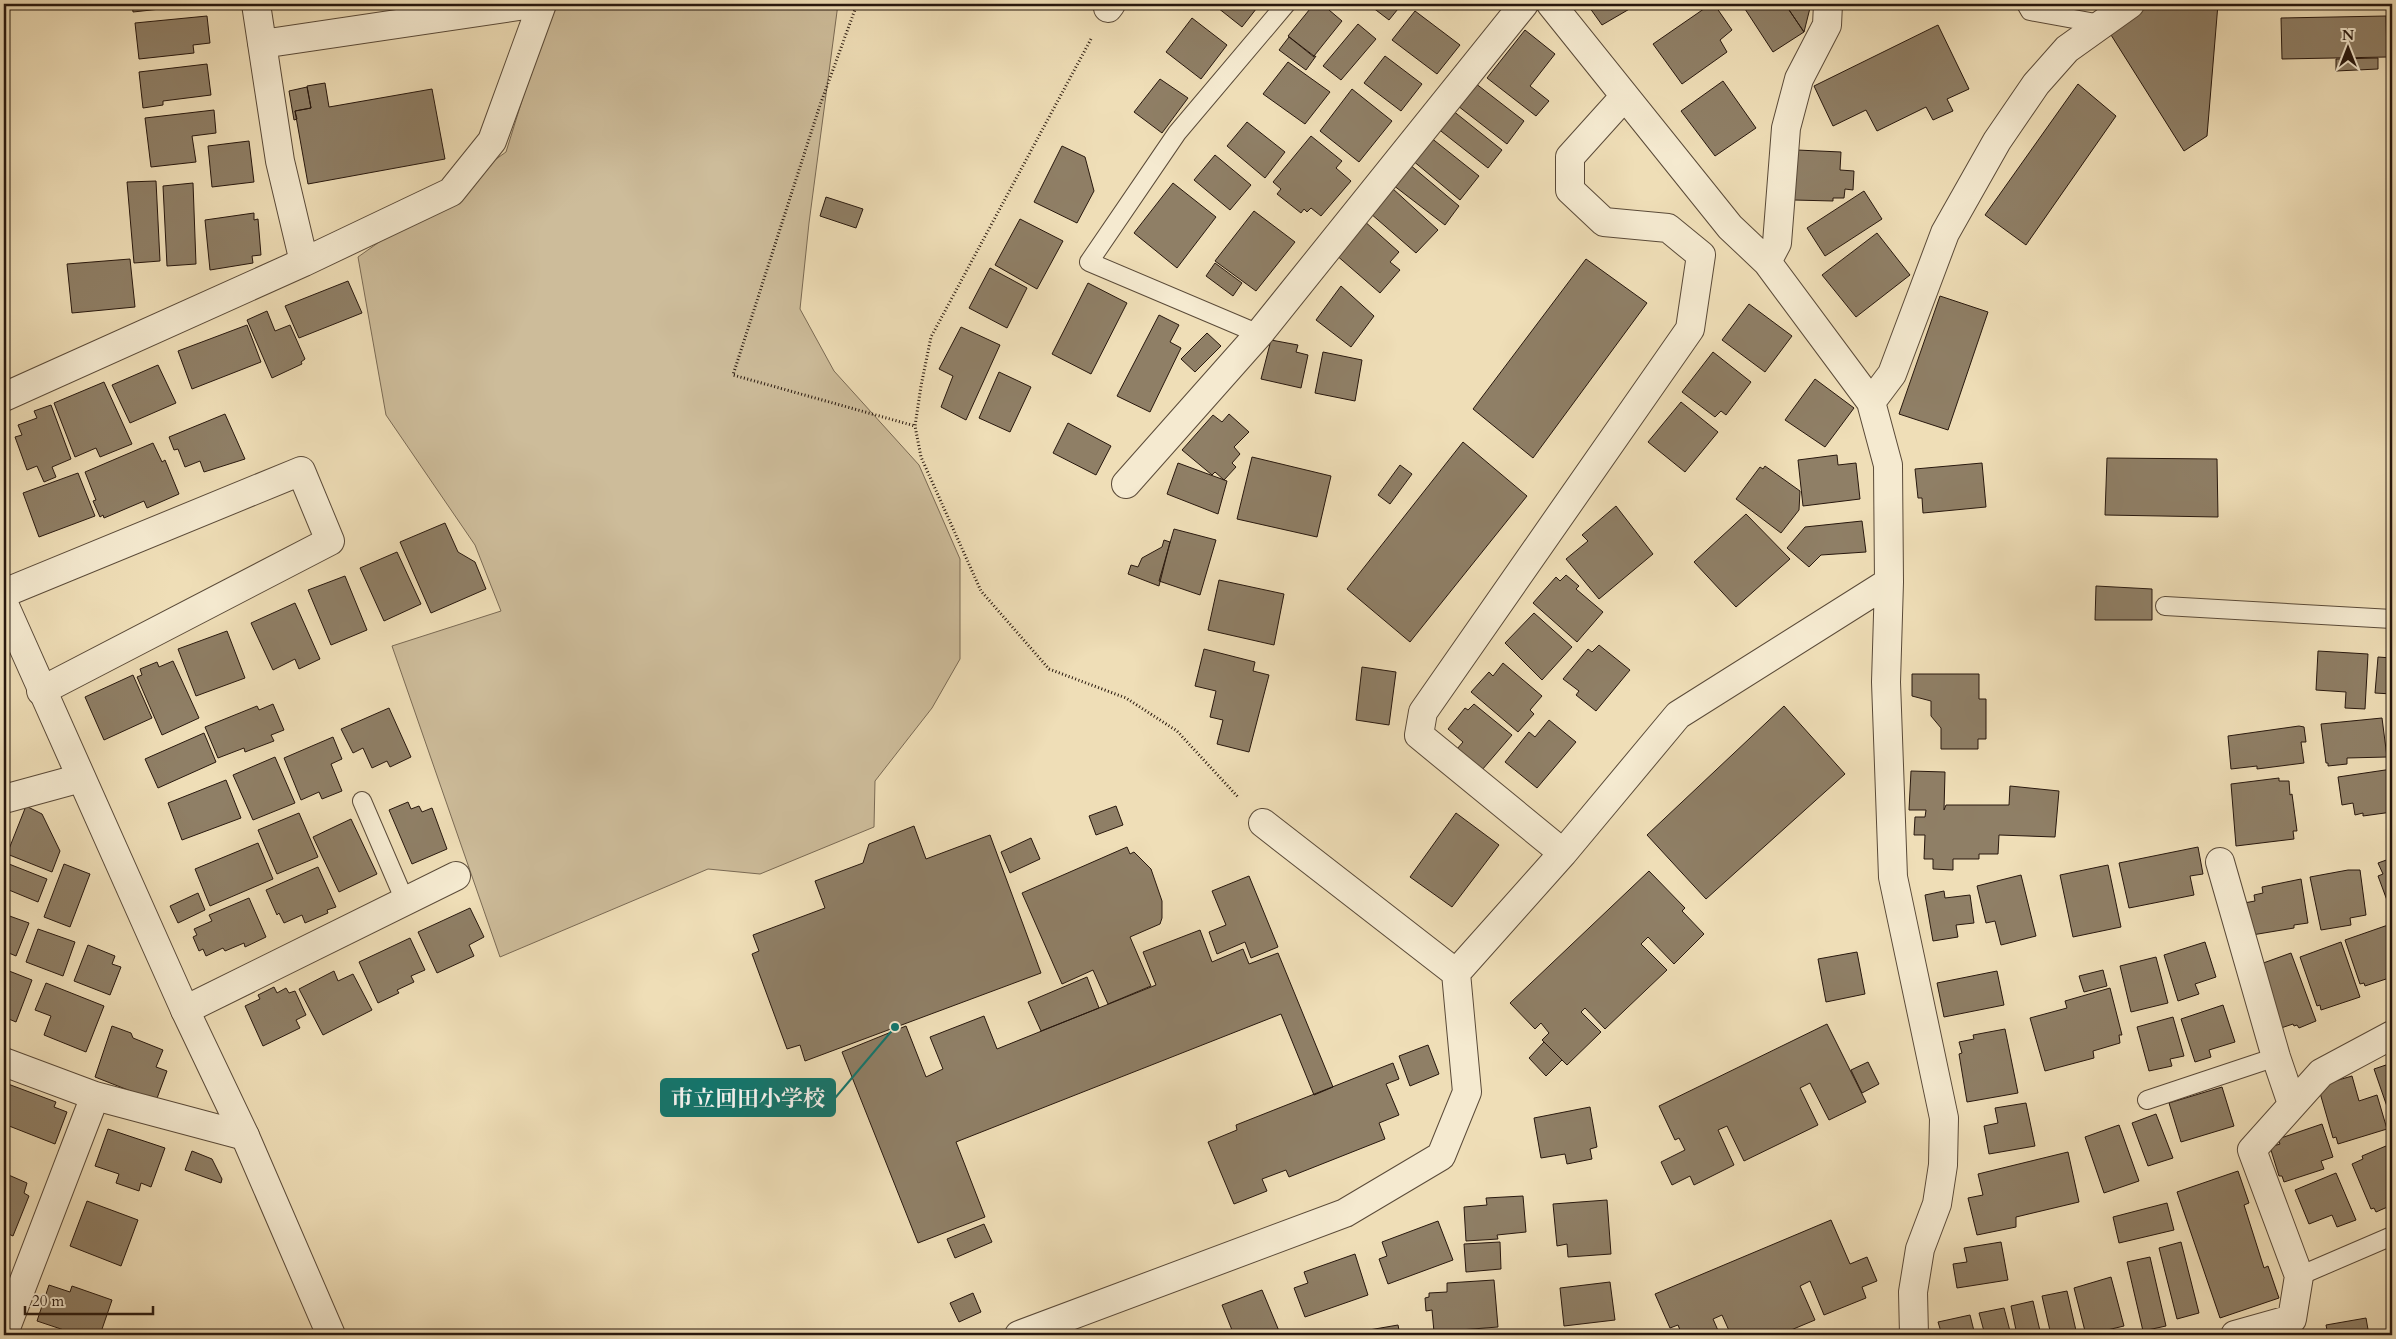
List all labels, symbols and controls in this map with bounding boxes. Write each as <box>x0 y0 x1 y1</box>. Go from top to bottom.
north arrow <box>2324 22 2374 72</box>
text: N <box>2342 26 2354 45</box>
callout: 市立回田小学校 <box>661 1079 835 1116</box>
text: 市立回田小学校 <box>671 1084 825 1114</box>
scale bar <box>25 1284 152 1316</box>
text: 20 m <box>32 1291 64 1311</box>

